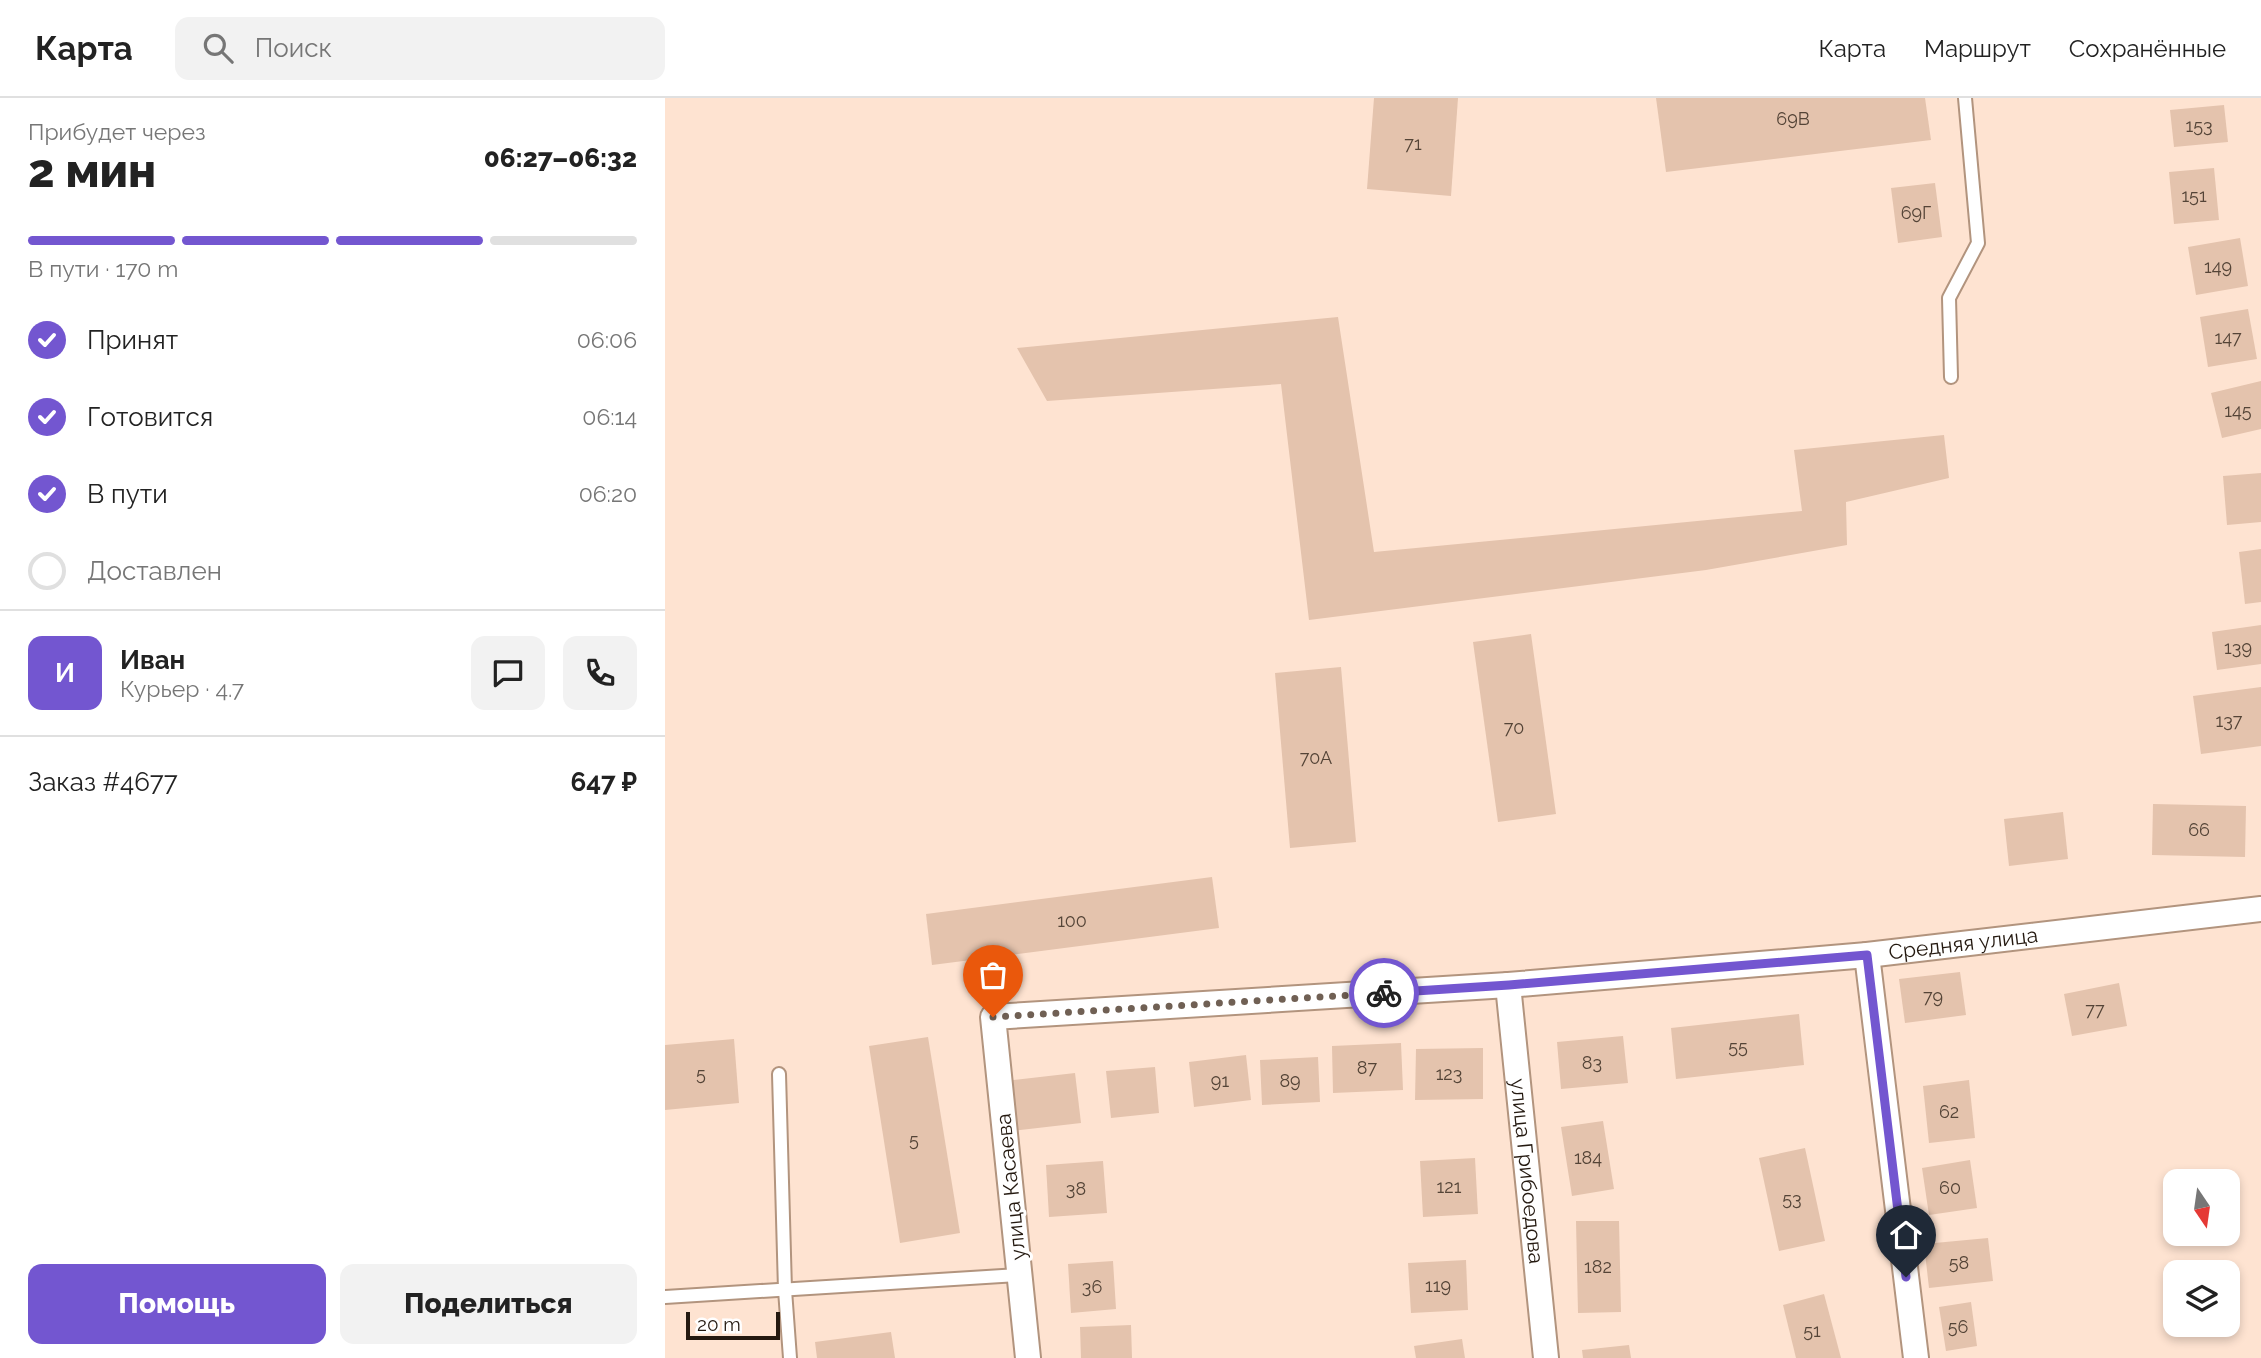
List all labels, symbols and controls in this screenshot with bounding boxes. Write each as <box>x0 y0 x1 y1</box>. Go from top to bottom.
search box <box>175 17 665 80</box>
text: Карта <box>35 29 133 68</box>
icon: search <box>199 29 237 67</box>
text: Поиск <box>255 33 332 63</box>
text: Карта <box>1818 34 1886 63</box>
text: Маршрут <box>1924 34 2031 63</box>
text: Сохранённые <box>2069 34 2226 63</box>
house number: 69В <box>1776 108 1810 129</box>
house number: 153 <box>2185 115 2213 136</box>
text: Прибудет через <box>28 118 206 145</box>
house number: 71 <box>1404 133 1422 154</box>
text: 06:27–06:32 <box>484 143 637 173</box>
text: 2 мин <box>28 144 156 198</box>
house number: 151 <box>2181 185 2207 206</box>
house number: 69Г <box>1901 202 1931 223</box>
text: В пути · 170 m <box>28 255 178 282</box>
house number: 149 <box>2204 256 2232 277</box>
icon: check <box>28 321 66 359</box>
text: Принят <box>87 325 178 355</box>
text: 06:06 <box>577 326 637 353</box>
house number: 147 <box>2214 327 2242 348</box>
icon: check <box>28 398 66 436</box>
house number: 145 <box>2224 400 2252 421</box>
text: Готовится <box>87 402 213 432</box>
text: 06:14 <box>582 403 637 430</box>
icon: check <box>28 475 66 513</box>
text: В пути <box>87 479 168 509</box>
text: 06:20 <box>579 480 637 507</box>
text: Доставлен <box>87 556 222 586</box>
button: chat <box>471 636 545 710</box>
button: phone <box>563 636 637 710</box>
house number: 139 <box>2224 637 2252 658</box>
text: Иван <box>120 645 185 675</box>
text: И <box>55 658 75 688</box>
text: Курьер · 4.7 <box>120 675 244 702</box>
house number: 137 <box>2216 710 2243 731</box>
house number: 70 <box>1504 717 1524 738</box>
house number: 70А <box>1300 747 1332 768</box>
text: Заказ #4677 <box>28 767 178 797</box>
text: 647 ₽ <box>570 767 637 797</box>
house number: 66 <box>2188 819 2210 840</box>
house number: 100 <box>1057 910 1087 931</box>
street label: Средняя улица <box>1887 922 2039 964</box>
pin <box>963 945 1023 1017</box>
icon: bag <box>974 956 1012 994</box>
courier <box>1349 958 1419 1028</box>
icon: bike <box>1365 974 1403 1012</box>
house number: 79 <box>1923 986 1943 1007</box>
house number: 77 <box>2085 999 2105 1020</box>
house number: 55 <box>1728 1036 1748 1057</box>
house number: 83 <box>1582 1052 1602 1073</box>
house number: 87 <box>1357 1057 1378 1078</box>
house number: 5 <box>696 1063 706 1084</box>
house number: 123 <box>1436 1063 1462 1084</box>
house number: 91 <box>1211 1070 1229 1091</box>
house number: 89 <box>1279 1070 1301 1091</box>
street label: улица Грибоедова <box>1506 1077 1549 1265</box>
house number: 62 <box>1939 1101 1959 1122</box>
street label: улица Касаева <box>990 1112 1031 1262</box>
house number: 5 <box>909 1129 919 1150</box>
house number: 184 <box>1574 1147 1602 1168</box>
north arrow <box>2163 1169 2240 1246</box>
map controls <box>2163 1169 2240 1337</box>
house number: 121 <box>1437 1176 1462 1197</box>
house number: 60 <box>1939 1177 1961 1198</box>
house number: 38 <box>1066 1178 1086 1199</box>
house number: 53 <box>1782 1188 1802 1209</box>
pin <box>1876 1205 1936 1277</box>
icon: home <box>1887 1216 1925 1254</box>
house number: 58 <box>1949 1252 1969 1273</box>
house number: 182 <box>1584 1256 1612 1277</box>
button: layers <box>2163 1260 2240 1337</box>
button: Помощь <box>28 1264 326 1344</box>
button: Поделиться <box>340 1264 637 1344</box>
house number: 119 <box>1425 1275 1451 1296</box>
house number: 36 <box>1082 1276 1102 1297</box>
scale bar <box>686 1309 781 1341</box>
text: 20 m <box>697 1313 741 1335</box>
house number: 56 <box>1948 1316 1968 1337</box>
house number: 51 <box>1803 1320 1821 1341</box>

